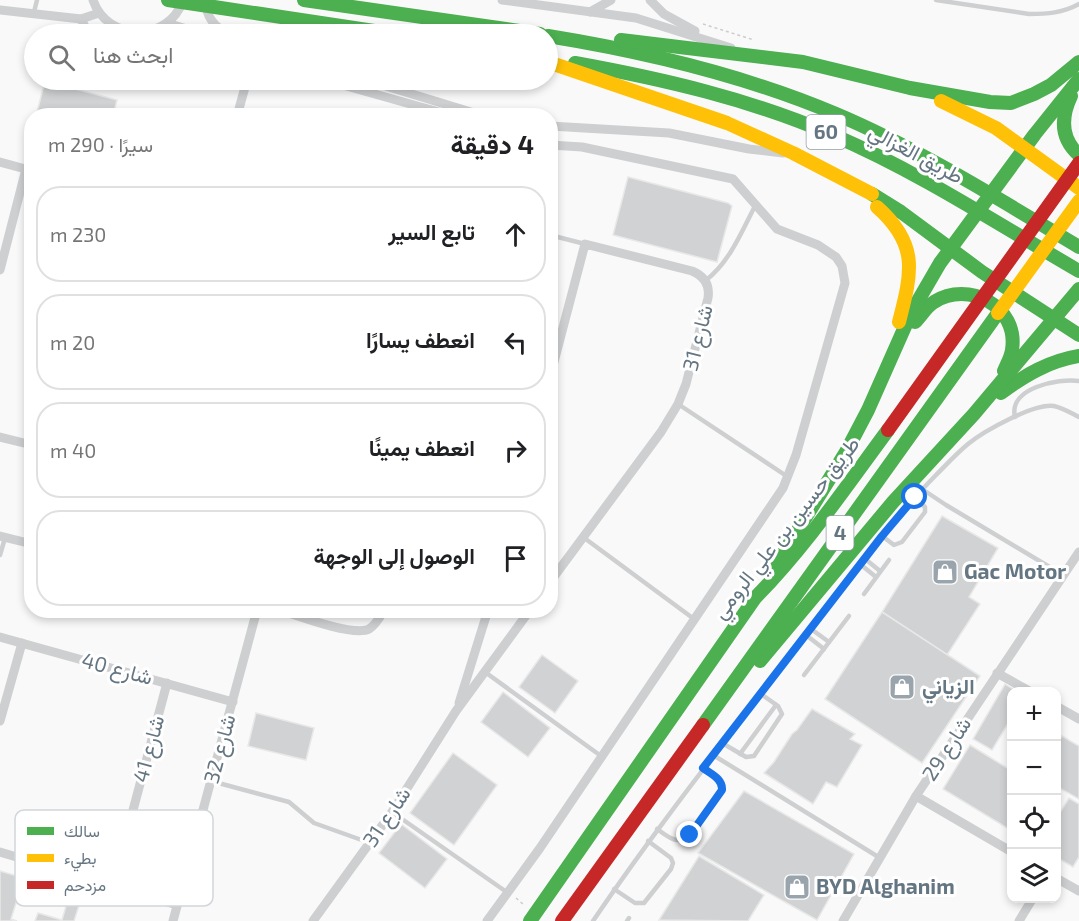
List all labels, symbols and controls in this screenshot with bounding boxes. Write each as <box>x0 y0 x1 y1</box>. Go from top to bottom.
search box <box>24 24 558 90</box>
icon: search <box>45 41 78 74</box>
text: ابحث هنا <box>93 41 173 67</box>
road number: 60 <box>806 115 846 149</box>
street label: طريق الغزالي <box>862 117 968 193</box>
text: 4 دقيقة <box>451 128 534 159</box>
text: سيرًا · 290 m <box>48 132 153 156</box>
text: تابع السير <box>388 218 475 244</box>
icon: ahead <box>499 218 532 251</box>
text: 230 m <box>50 222 106 246</box>
street label: شارع 31 <box>676 302 720 374</box>
text: انعطف يسارًا <box>366 326 475 352</box>
icon: left <box>499 326 532 359</box>
text: 20 m <box>50 330 95 354</box>
street label: طريق حسين بن علي الرومي <box>706 431 868 627</box>
text: انعطف يمينًا <box>369 434 475 460</box>
icon: right <box>499 434 532 467</box>
text: 40 m <box>50 438 96 462</box>
route start <box>901 483 927 509</box>
road number: 4 <box>826 516 854 550</box>
text: الوصول إلى الوجهة <box>313 542 475 568</box>
icon: arrive <box>499 542 532 575</box>
shop icon: Gac Motor <box>930 557 960 587</box>
place label: Gac Motor <box>964 558 1066 583</box>
street label: شارع 40 <box>78 646 156 692</box>
shop icon: الزياني <box>887 672 917 702</box>
place label: الزياني <box>922 673 975 704</box>
map controls <box>1007 687 1061 903</box>
button: + <box>1007 687 1061 741</box>
street label: 32 شارع <box>197 711 243 787</box>
street label: شارع 41 <box>127 712 171 786</box>
street label: شارع 29 <box>916 712 978 786</box>
button: − <box>1007 741 1061 795</box>
street label: شارع 31 <box>357 781 417 853</box>
button: locate <box>1007 795 1061 849</box>
legend <box>15 810 213 906</box>
text: سالك <box>64 821 100 840</box>
route end <box>676 821 702 847</box>
text: بطيء <box>64 848 96 872</box>
button: layers <box>1007 849 1061 903</box>
shop icon: BYD Alghanim <box>782 872 812 902</box>
place label: BYD Alghanim <box>816 873 955 898</box>
text: مزدحم <box>64 875 106 896</box>

